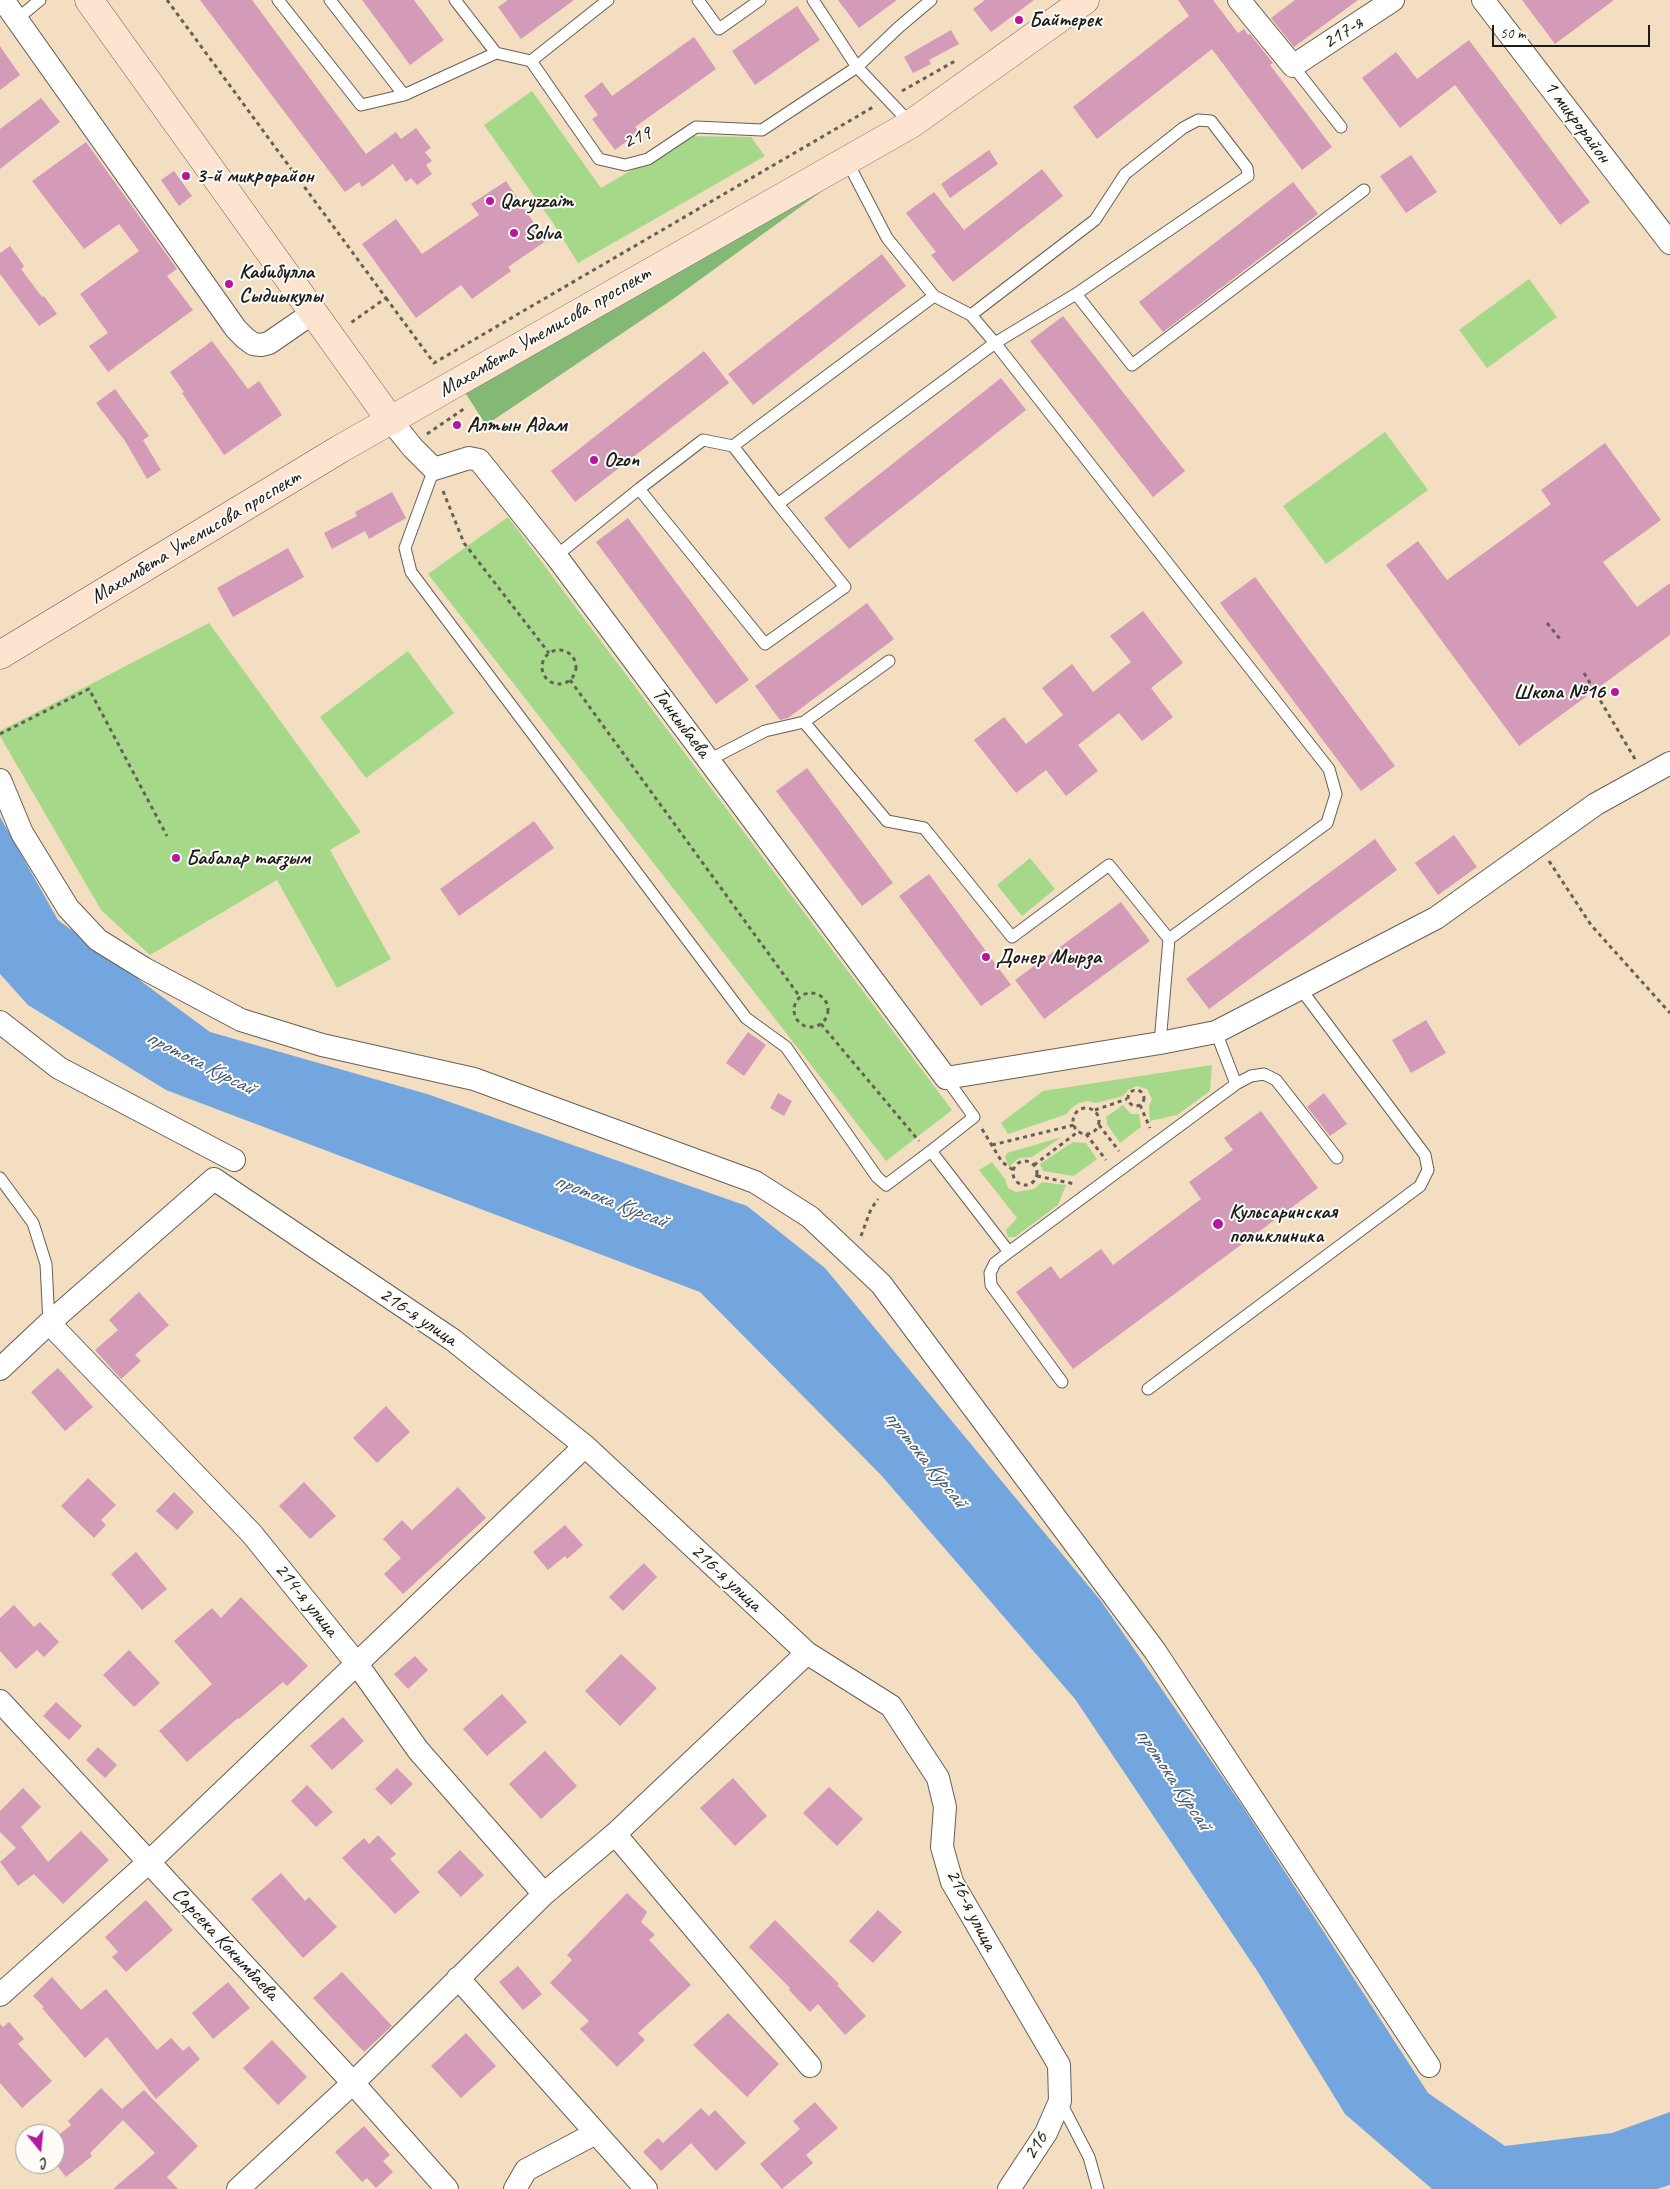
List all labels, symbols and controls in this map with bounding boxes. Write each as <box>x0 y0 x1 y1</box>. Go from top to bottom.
place label: Байтерек <box>1029 7 1102 33</box>
street label: 217-я <box>1318 11 1368 55</box>
marker: Байтерек <box>1013 14 1025 26</box>
scale bar <box>1495 15 1652 47</box>
text: 50 m <box>1500 24 1526 43</box>
street label: 1 микрорайон <box>1538 76 1616 168</box>
street label: 219 <box>619 121 655 155</box>
place label: 3-й микрорайон <box>196 163 314 189</box>
marker: 3-й микрорайон <box>180 170 192 182</box>
place label: Qaryzzaim <box>500 188 573 214</box>
marker: Qaryzzaim <box>484 195 496 207</box>
place label: Solva <box>524 220 561 246</box>
marker: Solva <box>508 227 520 239</box>
place label: Кабибулла Сыдиыкулы <box>239 259 323 309</box>
street label: Махамбета Утемисова проспект <box>434 261 656 403</box>
marker: Кабибулла Сыдиыкулы <box>223 278 235 290</box>
place label: Алтын Адам <box>467 412 567 438</box>
marker: Алтын Адам <box>451 419 463 431</box>
place label: Ozon <box>604 447 639 473</box>
marker: Ozon <box>588 454 600 466</box>
street label: Махамбета Утемисова проспект <box>86 464 306 610</box>
place label: Школа №16 <box>1513 679 1605 705</box>
street label: Танкыбаева <box>646 683 716 763</box>
marker: Школа №16 <box>1609 686 1621 698</box>
place label: Бабалар тағзым <box>186 845 310 871</box>
marker: Бабалар тағзым <box>170 852 182 864</box>
place label: Донер Мырза <box>996 944 1101 970</box>
marker: Донер Мырза <box>980 951 992 963</box>
water label: протока Курсай <box>141 1024 259 1102</box>
water label: протока Курсай <box>550 1167 670 1235</box>
place label: Кульсаринская поликлиника <box>1229 1199 1337 1249</box>
marker: Кульсаринская поликлиника <box>1211 1217 1225 1231</box>
street label: 216-я улица <box>374 1282 462 1352</box>
water label: протока Курсай <box>877 1405 973 1513</box>
street label: 216-я улица <box>685 1539 767 1617</box>
street label: 214-я улица <box>268 1558 344 1642</box>
water label: протока Курсай <box>1129 1723 1217 1835</box>
street label: 216-я улица <box>940 1865 1002 1955</box>
street label: Сарсека Кокымбаева <box>166 1882 284 2006</box>
north arrow <box>15 2124 65 2174</box>
street label: 216 <box>1018 2127 1054 2165</box>
text: С <box>38 2154 50 2172</box>

